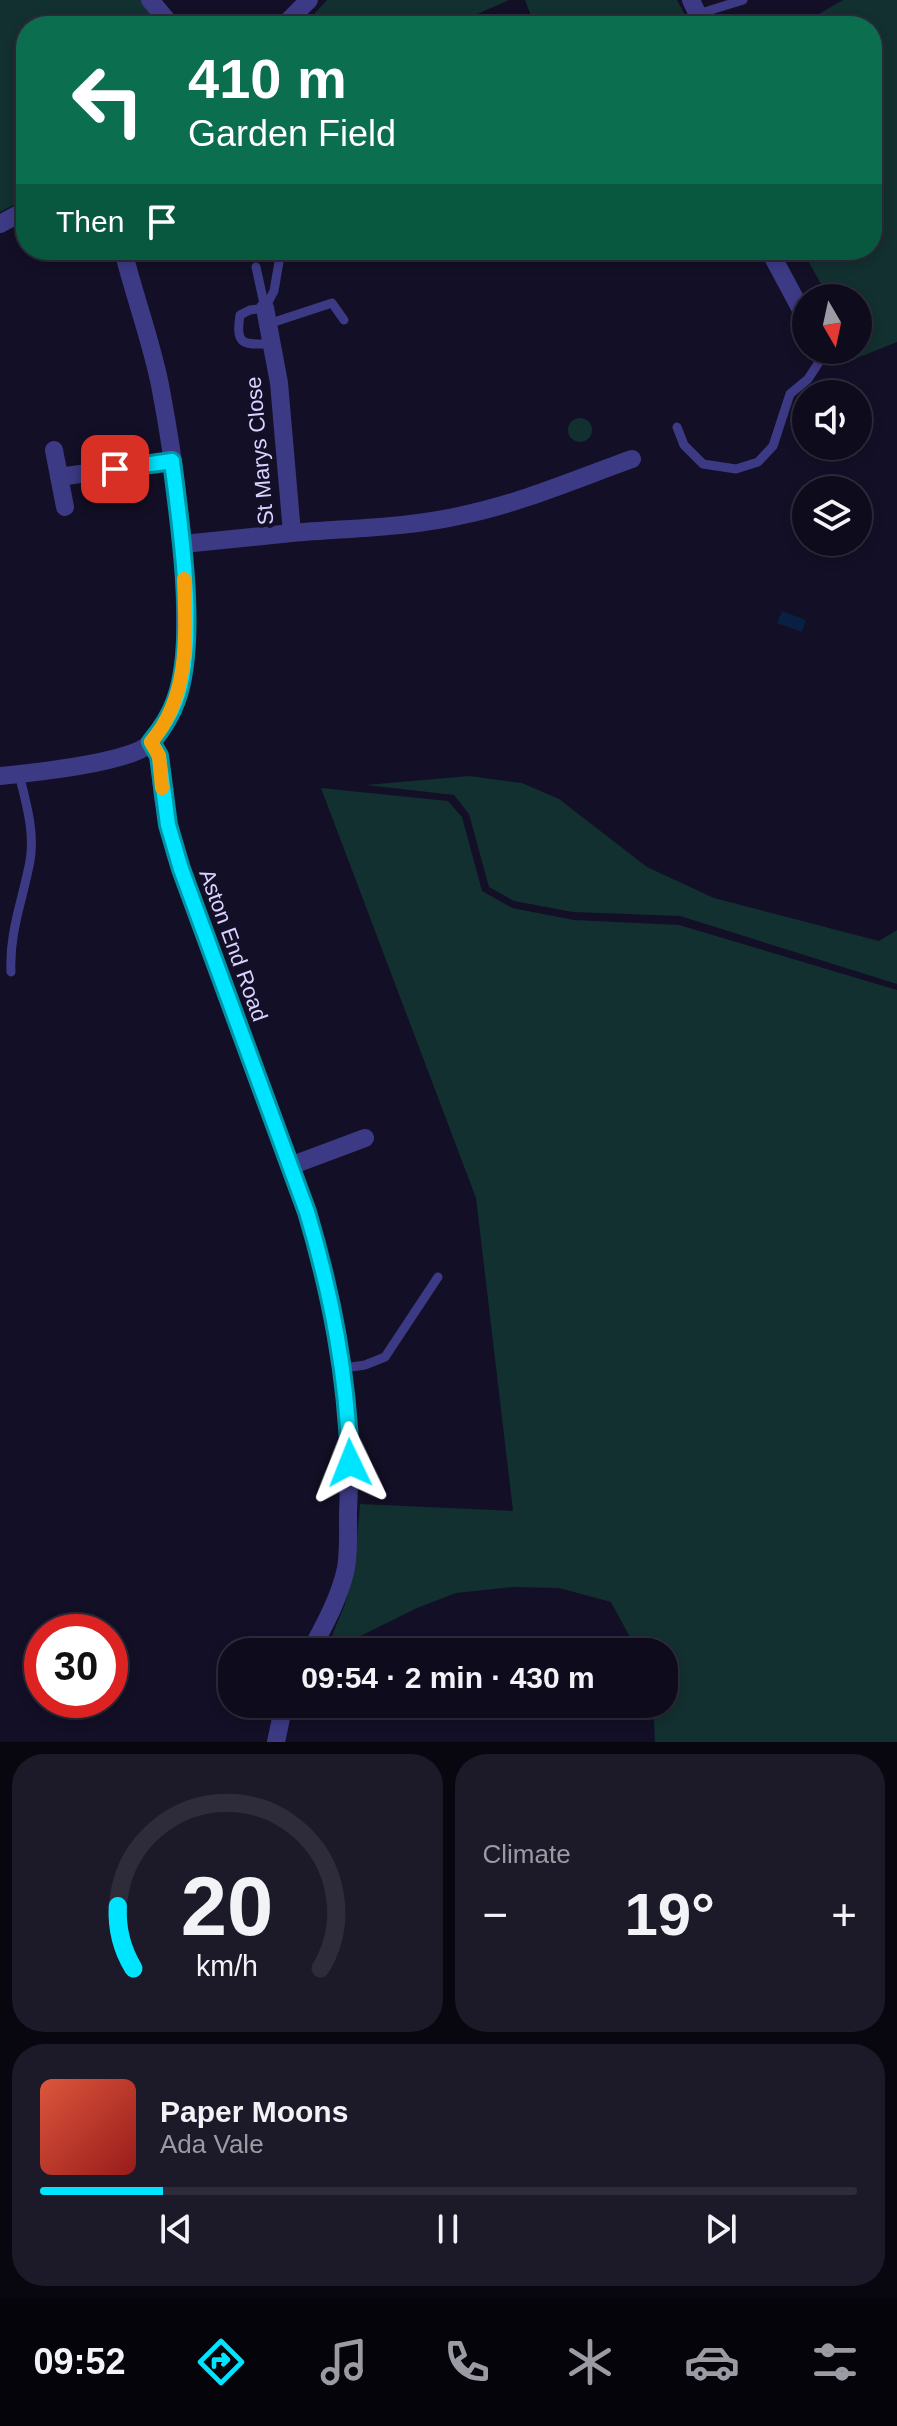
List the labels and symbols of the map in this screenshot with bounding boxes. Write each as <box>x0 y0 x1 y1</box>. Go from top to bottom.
north arrow <box>792 284 872 364</box>
street label: St Marys Close <box>241 376 278 526</box>
pin <box>81 435 149 503</box>
street label: Aston End Road <box>194 866 273 1025</box>
position arrow <box>308 1421 392 1505</box>
speed limit sign: 30 <box>24 1614 128 1718</box>

